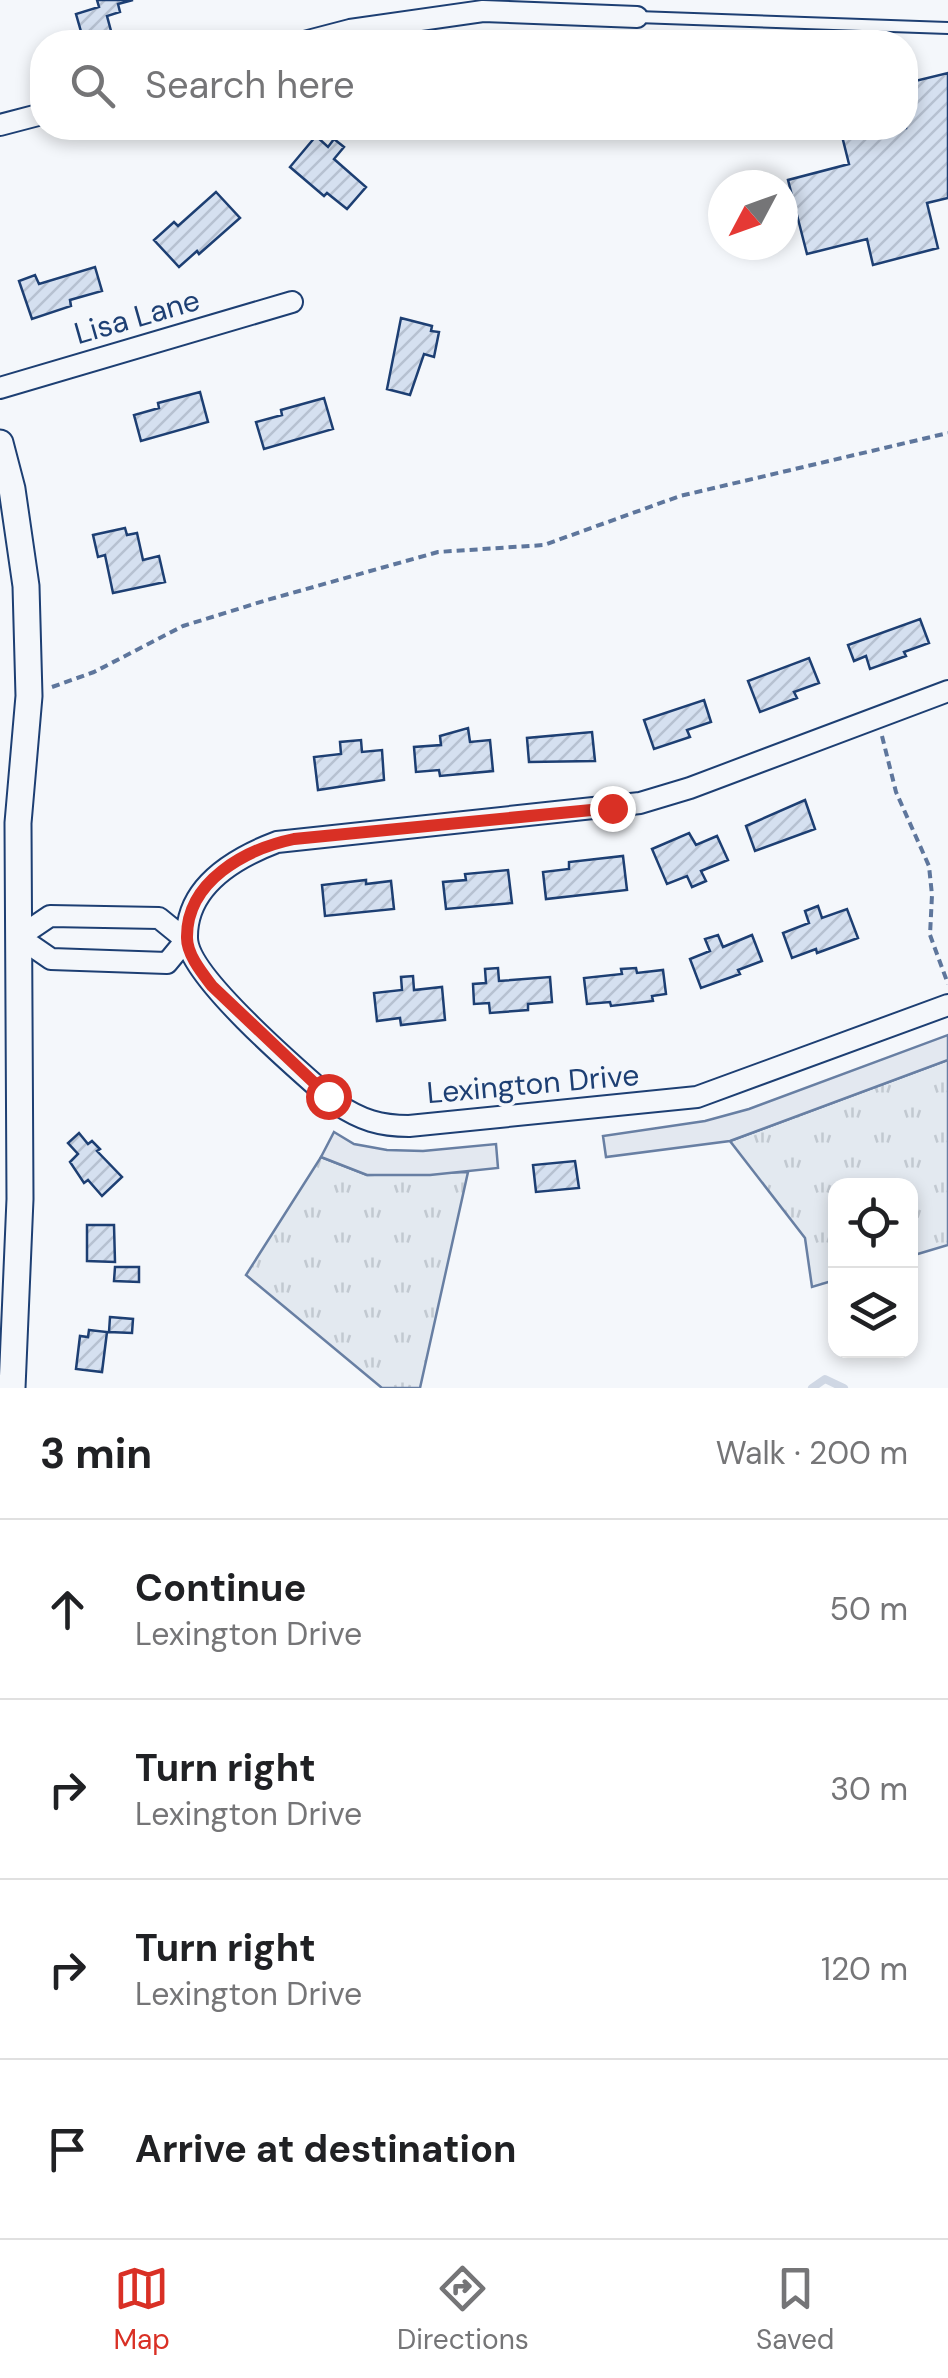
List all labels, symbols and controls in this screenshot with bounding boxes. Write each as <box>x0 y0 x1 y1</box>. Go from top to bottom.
search box <box>30 30 918 140</box>
icon: search <box>65 58 120 113</box>
text: Search here <box>145 60 355 110</box>
north arrow <box>708 170 798 260</box>
street label: Lisa Lane <box>70 280 204 353</box>
route end <box>590 786 636 832</box>
street label: Lexington Drive <box>425 1055 641 1112</box>
route start <box>306 1074 352 1120</box>
map controls <box>828 1178 918 1358</box>
button: locate <box>828 1178 918 1268</box>
button: layers <box>828 1268 918 1358</box>
text: 3 min <box>40 1426 152 1481</box>
text: Walk · 200 m <box>716 1432 908 1474</box>
text: Continue <box>135 1563 306 1613</box>
icon: ahead <box>40 1582 95 1637</box>
text: 50 m <box>830 1588 908 1630</box>
text: Lexington Drive <box>135 1613 362 1655</box>
text: Turn right <box>135 1743 316 1793</box>
icon: right <box>40 1762 95 1817</box>
text: 30 m <box>830 1768 908 1810</box>
text: Lexington Drive <box>135 1793 362 1835</box>
text: Turn right <box>135 1923 316 1973</box>
icon: right <box>40 1942 95 1997</box>
text: 120 m <box>821 1948 908 1990</box>
text: Lexington Drive <box>135 1973 362 2015</box>
icon: arrive <box>40 2122 95 2177</box>
text: Arrive at destination <box>135 2124 517 2174</box>
tab: Map <box>114 2261 170 2358</box>
tab: Directions <box>397 2261 529 2358</box>
tab: Saved <box>756 2261 834 2358</box>

